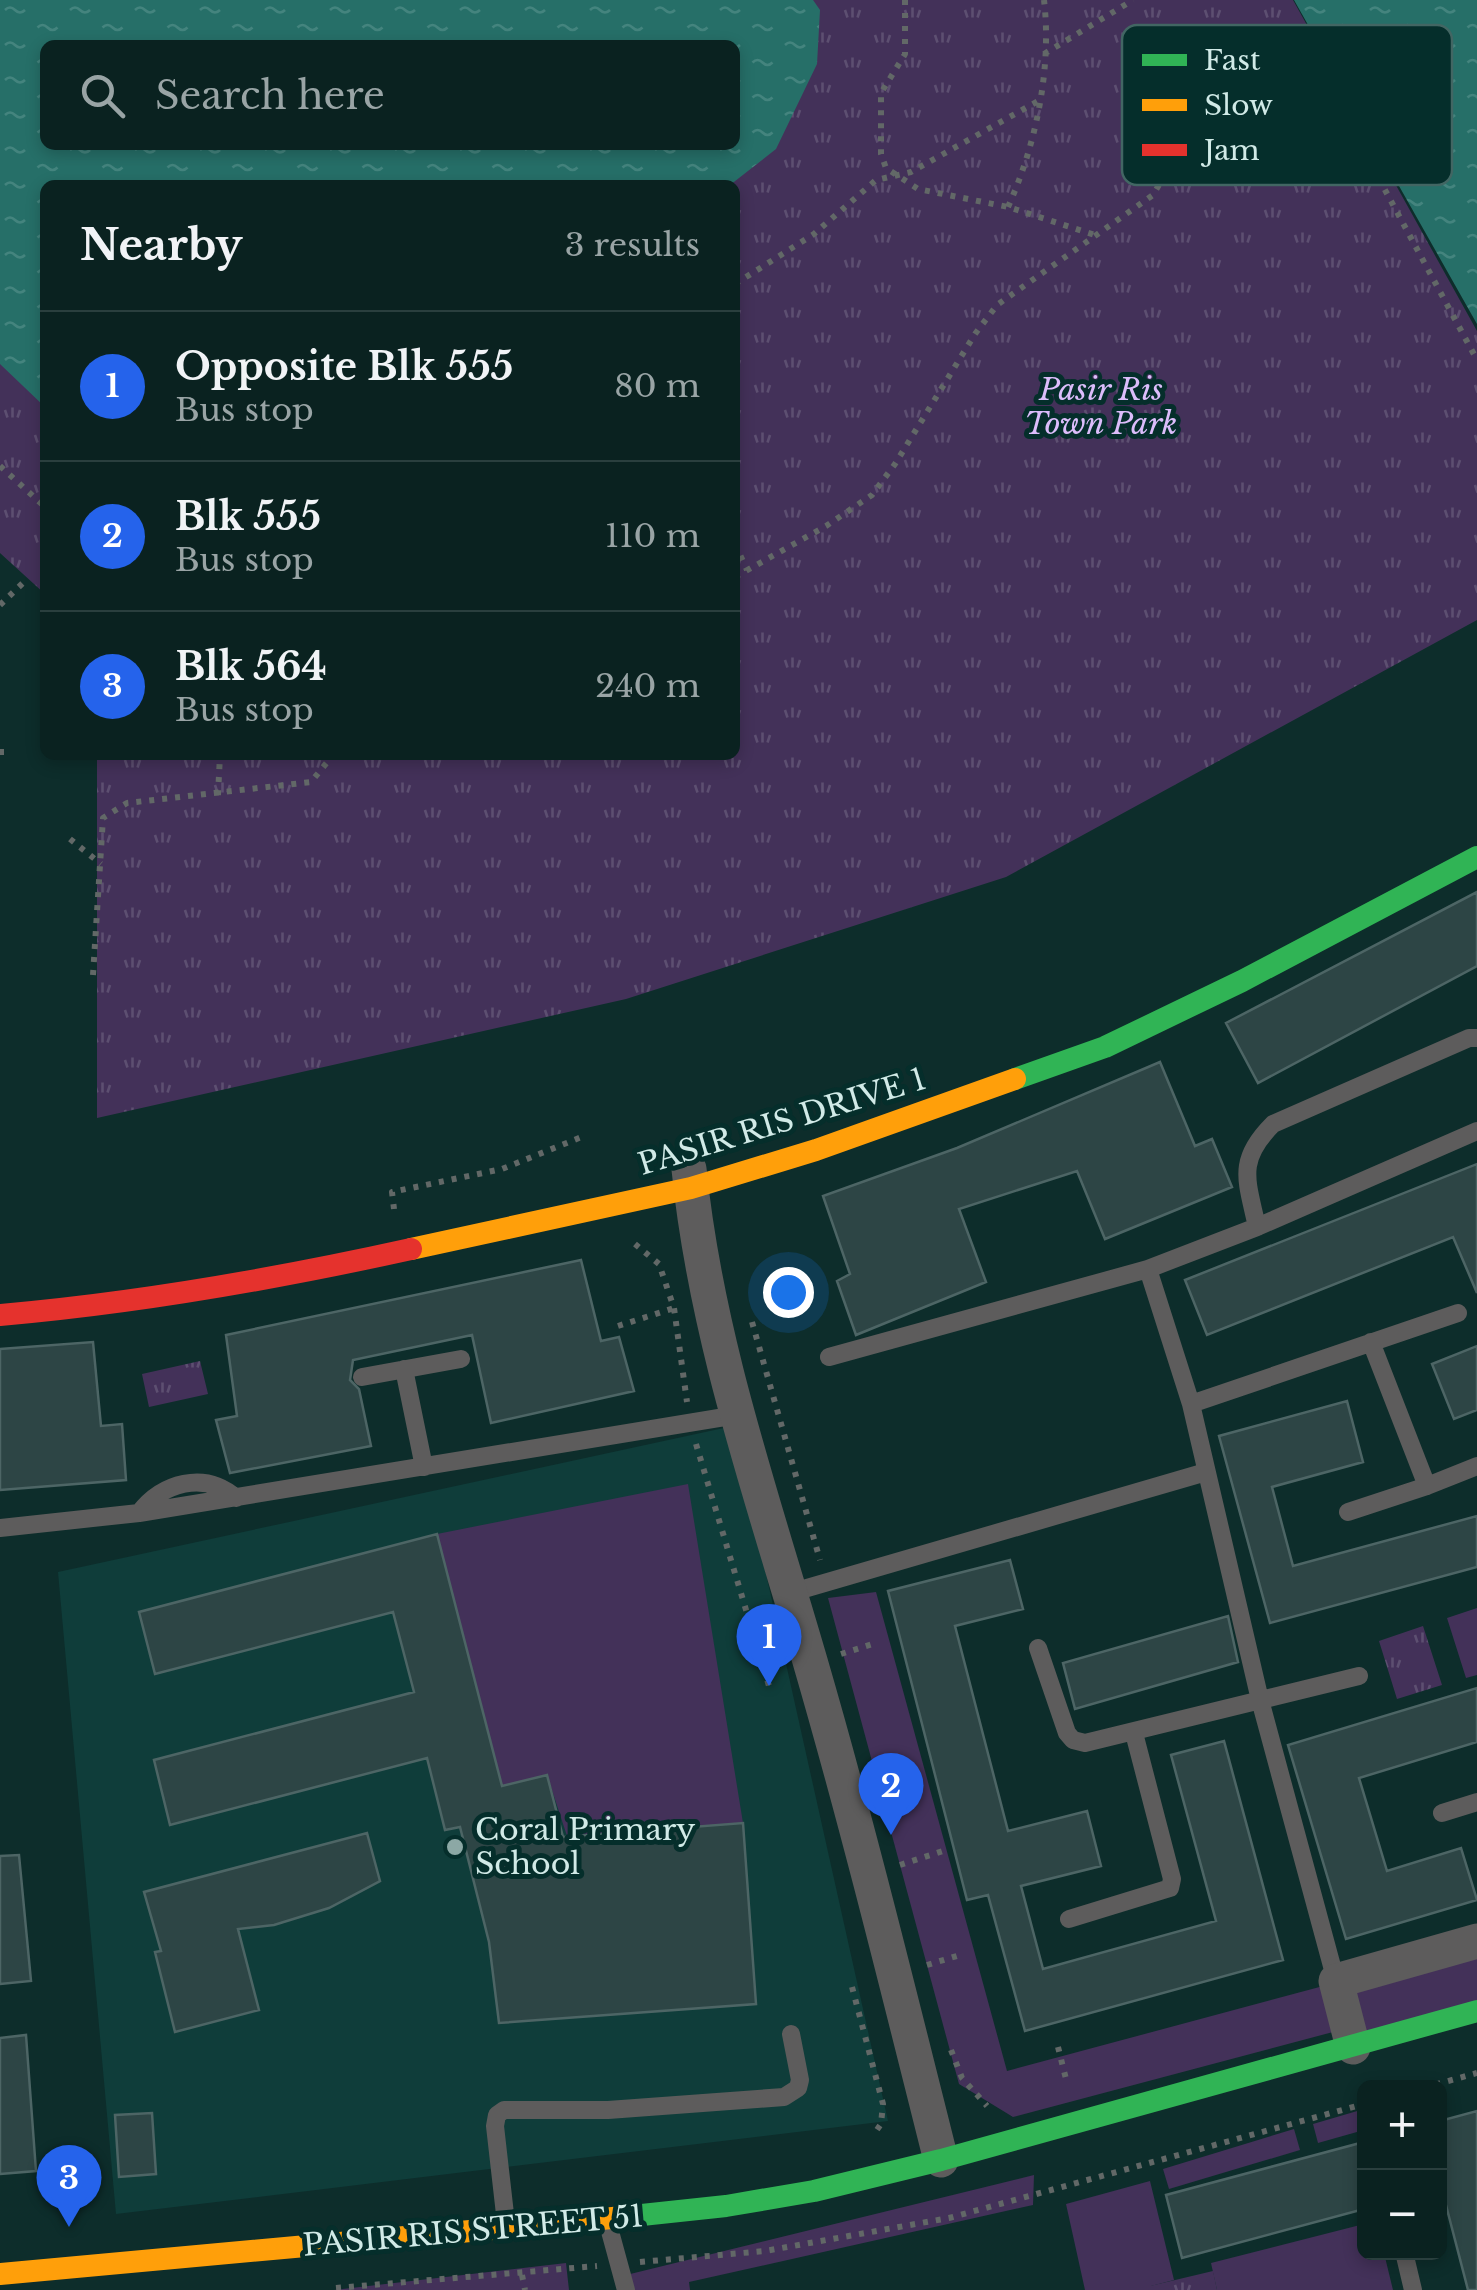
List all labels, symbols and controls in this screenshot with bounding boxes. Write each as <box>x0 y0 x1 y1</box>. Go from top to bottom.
legend <box>1122 25 1452 185</box>
search box <box>40 40 740 150</box>
text: Fast <box>1204 43 1261 78</box>
icon: search <box>75 68 130 123</box>
text: Search here <box>155 72 385 119</box>
text: Slow <box>1204 88 1273 123</box>
text: Jam <box>1200 133 1260 168</box>
text: Nearby <box>80 219 243 271</box>
text: 3 results <box>565 225 700 265</box>
text: Opposite Blk 555 <box>175 343 513 390</box>
text: 1 <box>106 366 119 406</box>
text: 80 m <box>614 366 700 406</box>
park label: Pasir Ris Town Park <box>1025 371 1178 442</box>
text: Bus stop <box>175 390 314 430</box>
text: Blk 555 <box>175 493 321 540</box>
text: 2 <box>102 516 123 556</box>
text: 110 m <box>605 516 700 556</box>
text: Bus stop <box>175 540 314 580</box>
text: Blk 564 <box>175 643 327 690</box>
text: 3 <box>102 666 123 706</box>
text: 240 m <box>595 666 700 706</box>
text: Bus stop <box>175 690 314 730</box>
street label: PASIR RIS DRIVE 1 <box>634 1060 930 1183</box>
your location <box>763 1267 814 1318</box>
pin: 1 <box>736 1604 802 1686</box>
pin: 2 <box>858 1752 924 1835</box>
place label: Coral Primary School <box>475 1811 695 1882</box>
marker: Coral Primary School <box>444 1836 466 1858</box>
map controls <box>1357 2080 1447 2260</box>
button: + <box>1357 2080 1447 2170</box>
pin: 3 <box>36 2144 102 2227</box>
button: − <box>1357 2170 1447 2260</box>
street label: PASIR RIS STREET 51 <box>301 2197 645 2264</box>

